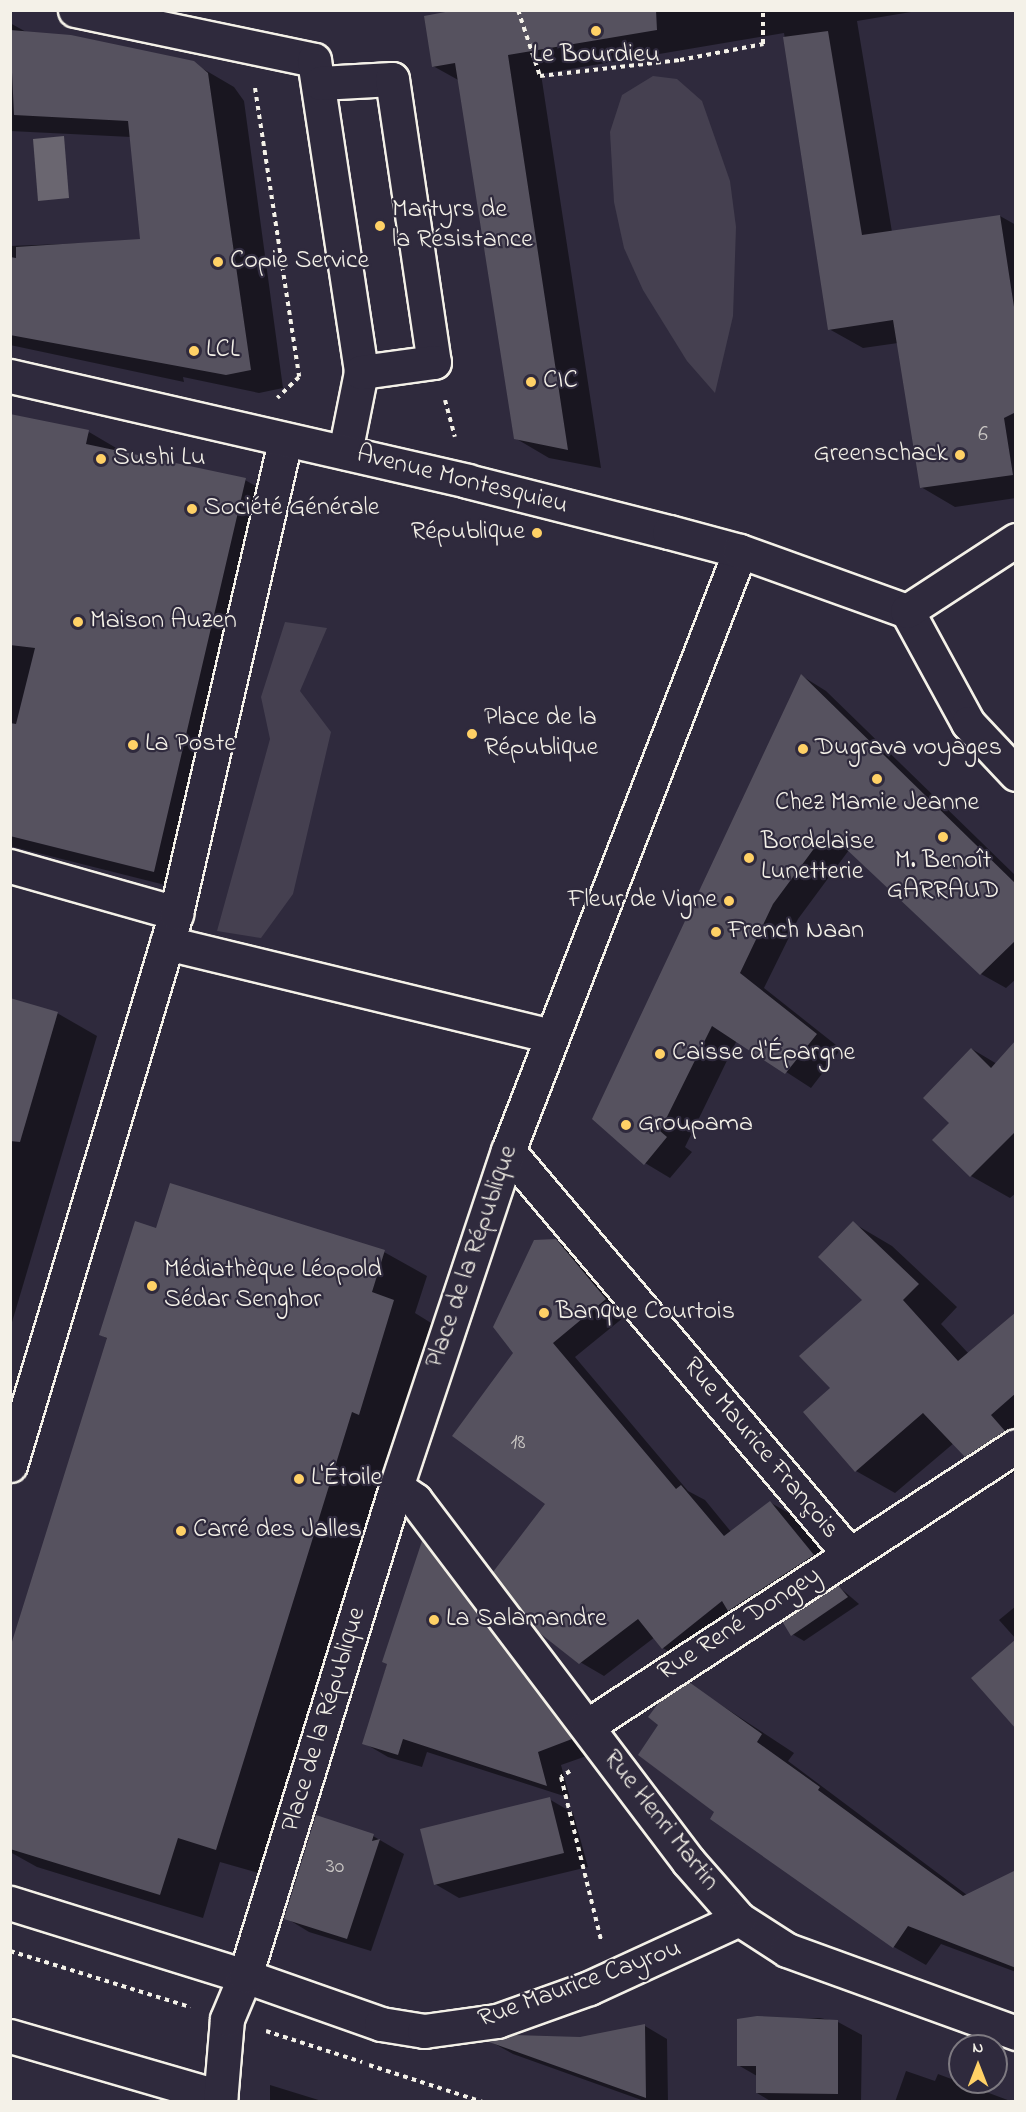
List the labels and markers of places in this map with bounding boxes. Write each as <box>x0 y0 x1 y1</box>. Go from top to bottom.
marker: Le Bourdieu <box>589 24 603 38</box>
place label: Le Bourdieu <box>532 40 660 72</box>
place label: Martyrs de la Résistance <box>392 195 533 256</box>
marker: Martyrs de la Résistance <box>373 219 387 233</box>
place label: Copie Service <box>230 246 369 278</box>
marker: Copie Service <box>211 255 225 269</box>
place label: LCL <box>206 335 240 367</box>
marker: LCL <box>187 344 201 358</box>
place label: CIC <box>543 366 578 398</box>
marker: CIC <box>524 375 538 389</box>
place label: Greenschack <box>813 439 948 471</box>
place label: Sushi Lu <box>113 443 206 475</box>
marker: Greenschack <box>953 448 967 462</box>
marker: Sushi Lu <box>94 452 108 466</box>
place label: Société Générale <box>204 493 379 525</box>
marker: Société Générale <box>185 502 199 516</box>
place label: République <box>411 517 525 549</box>
marker: République <box>530 526 544 540</box>
place label: Maison Auzen <box>90 606 237 638</box>
marker: Maison Auzen <box>71 615 85 629</box>
place label: Place de la République <box>484 703 598 764</box>
marker: Place de la République <box>465 727 479 741</box>
place label: La Poste <box>145 729 236 761</box>
place label: Dugrava voyages <box>815 733 1002 765</box>
marker: La Poste <box>126 738 140 752</box>
marker: Dugrava voyages <box>796 742 810 756</box>
marker: Chez Mamie Jeanne <box>870 772 884 786</box>
place label: Chez Mamie Jeanne <box>775 788 979 820</box>
place label: Bordelaise Lunetterie <box>761 827 874 888</box>
marker: M. Benoît GARRAUD <box>936 830 950 844</box>
place label: M. Benoît GARRAUD <box>887 846 999 908</box>
marker: Bordelaise Lunetterie <box>742 851 756 865</box>
place label: Fleur de Vigne <box>568 885 717 917</box>
marker: Fleur de Vigne <box>722 894 736 908</box>
place label: French Naan <box>728 916 864 948</box>
marker: French Naan <box>709 925 723 939</box>
place label: Caisse d'Épargne <box>672 1038 855 1070</box>
marker: Caisse d'Épargne <box>653 1047 667 1061</box>
place label: Groupama <box>638 1109 753 1141</box>
marker: Groupama <box>619 1118 633 1132</box>
place label: Médiathèque Léopold Sédar Senghor <box>164 1255 382 1316</box>
marker: Médiathèque Léopold Sédar Senghor <box>145 1279 159 1293</box>
place label: Banque Courtois <box>556 1297 735 1329</box>
marker: Banque Courtois <box>537 1306 551 1320</box>
place label: L'Étoile <box>311 1463 382 1495</box>
marker: L'Étoile <box>292 1472 306 1486</box>
place label: Carré des Jalles <box>193 1515 362 1547</box>
marker: Carré des Jalles <box>174 1524 188 1538</box>
place label: La Salamandre <box>446 1604 607 1636</box>
marker: La Salamandre <box>427 1613 441 1627</box>

